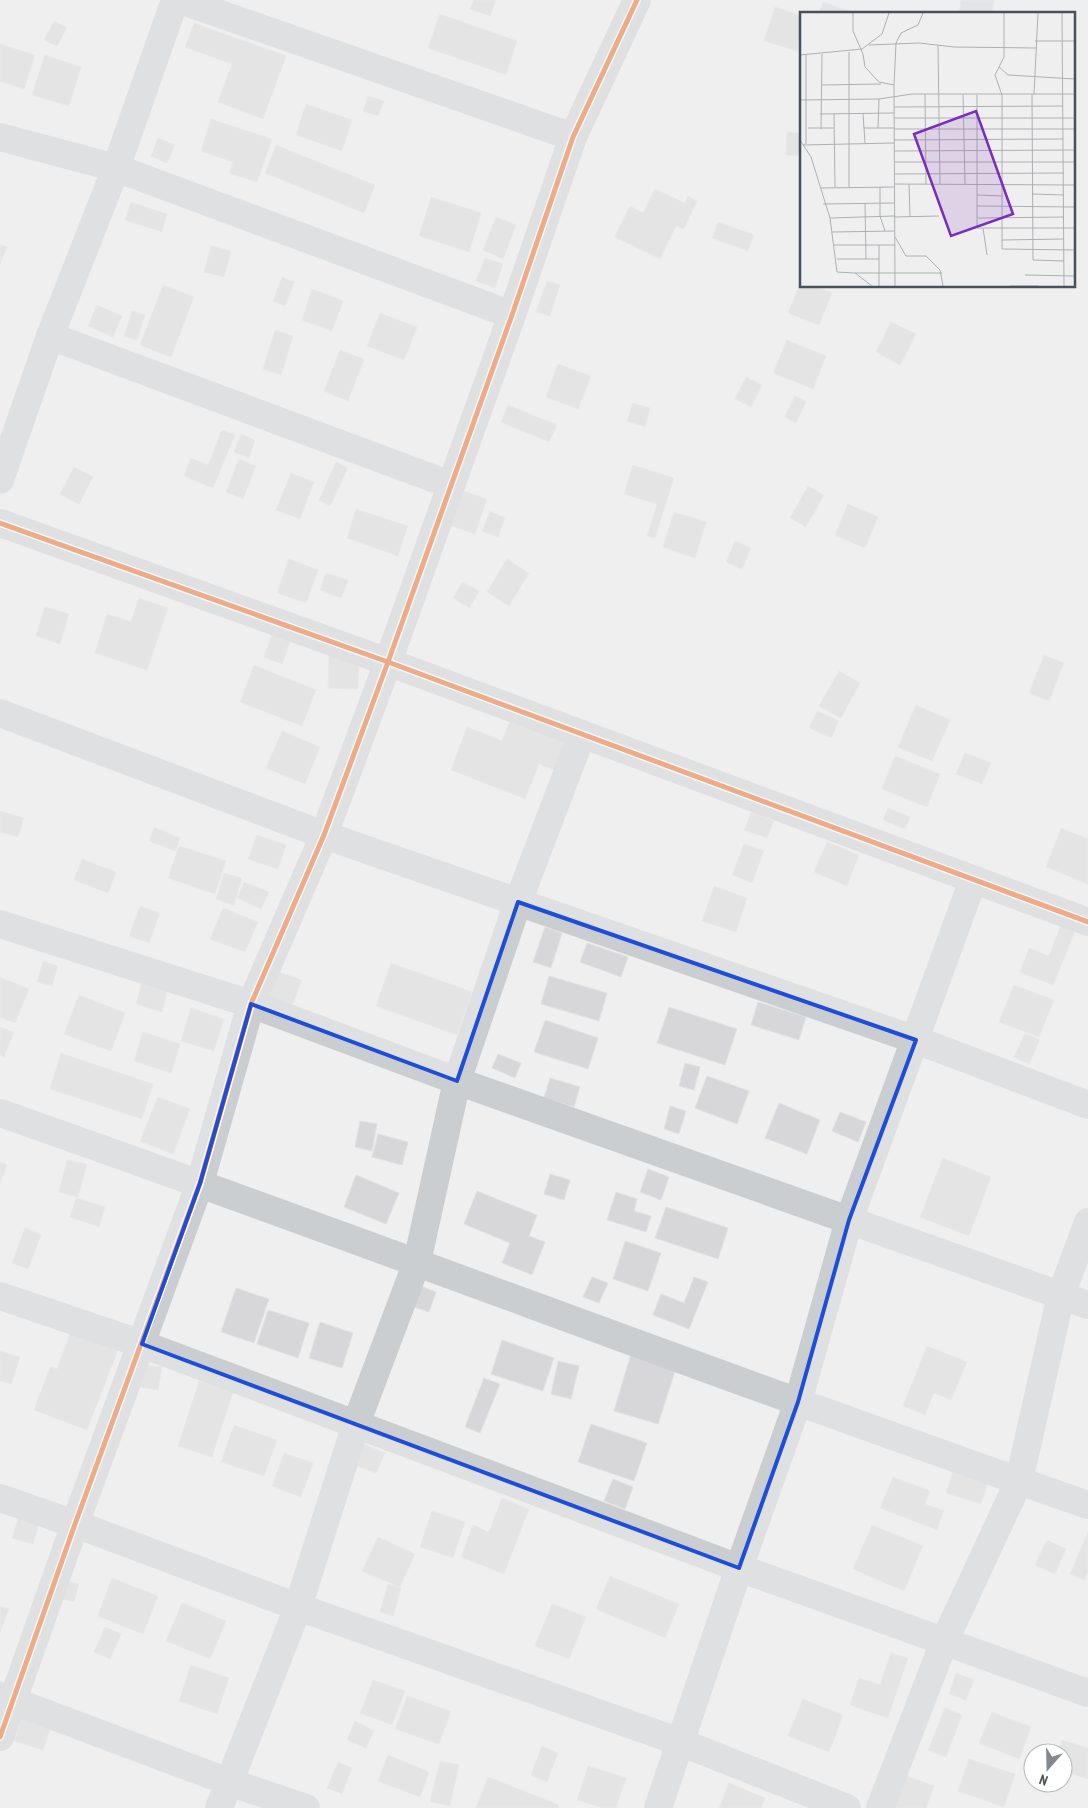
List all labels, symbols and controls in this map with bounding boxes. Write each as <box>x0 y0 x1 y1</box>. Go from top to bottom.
inset map <box>800 12 1076 288</box>
north arrow <box>1023 1743 1073 1793</box>
text: N <box>1037 1770 1050 1790</box>

